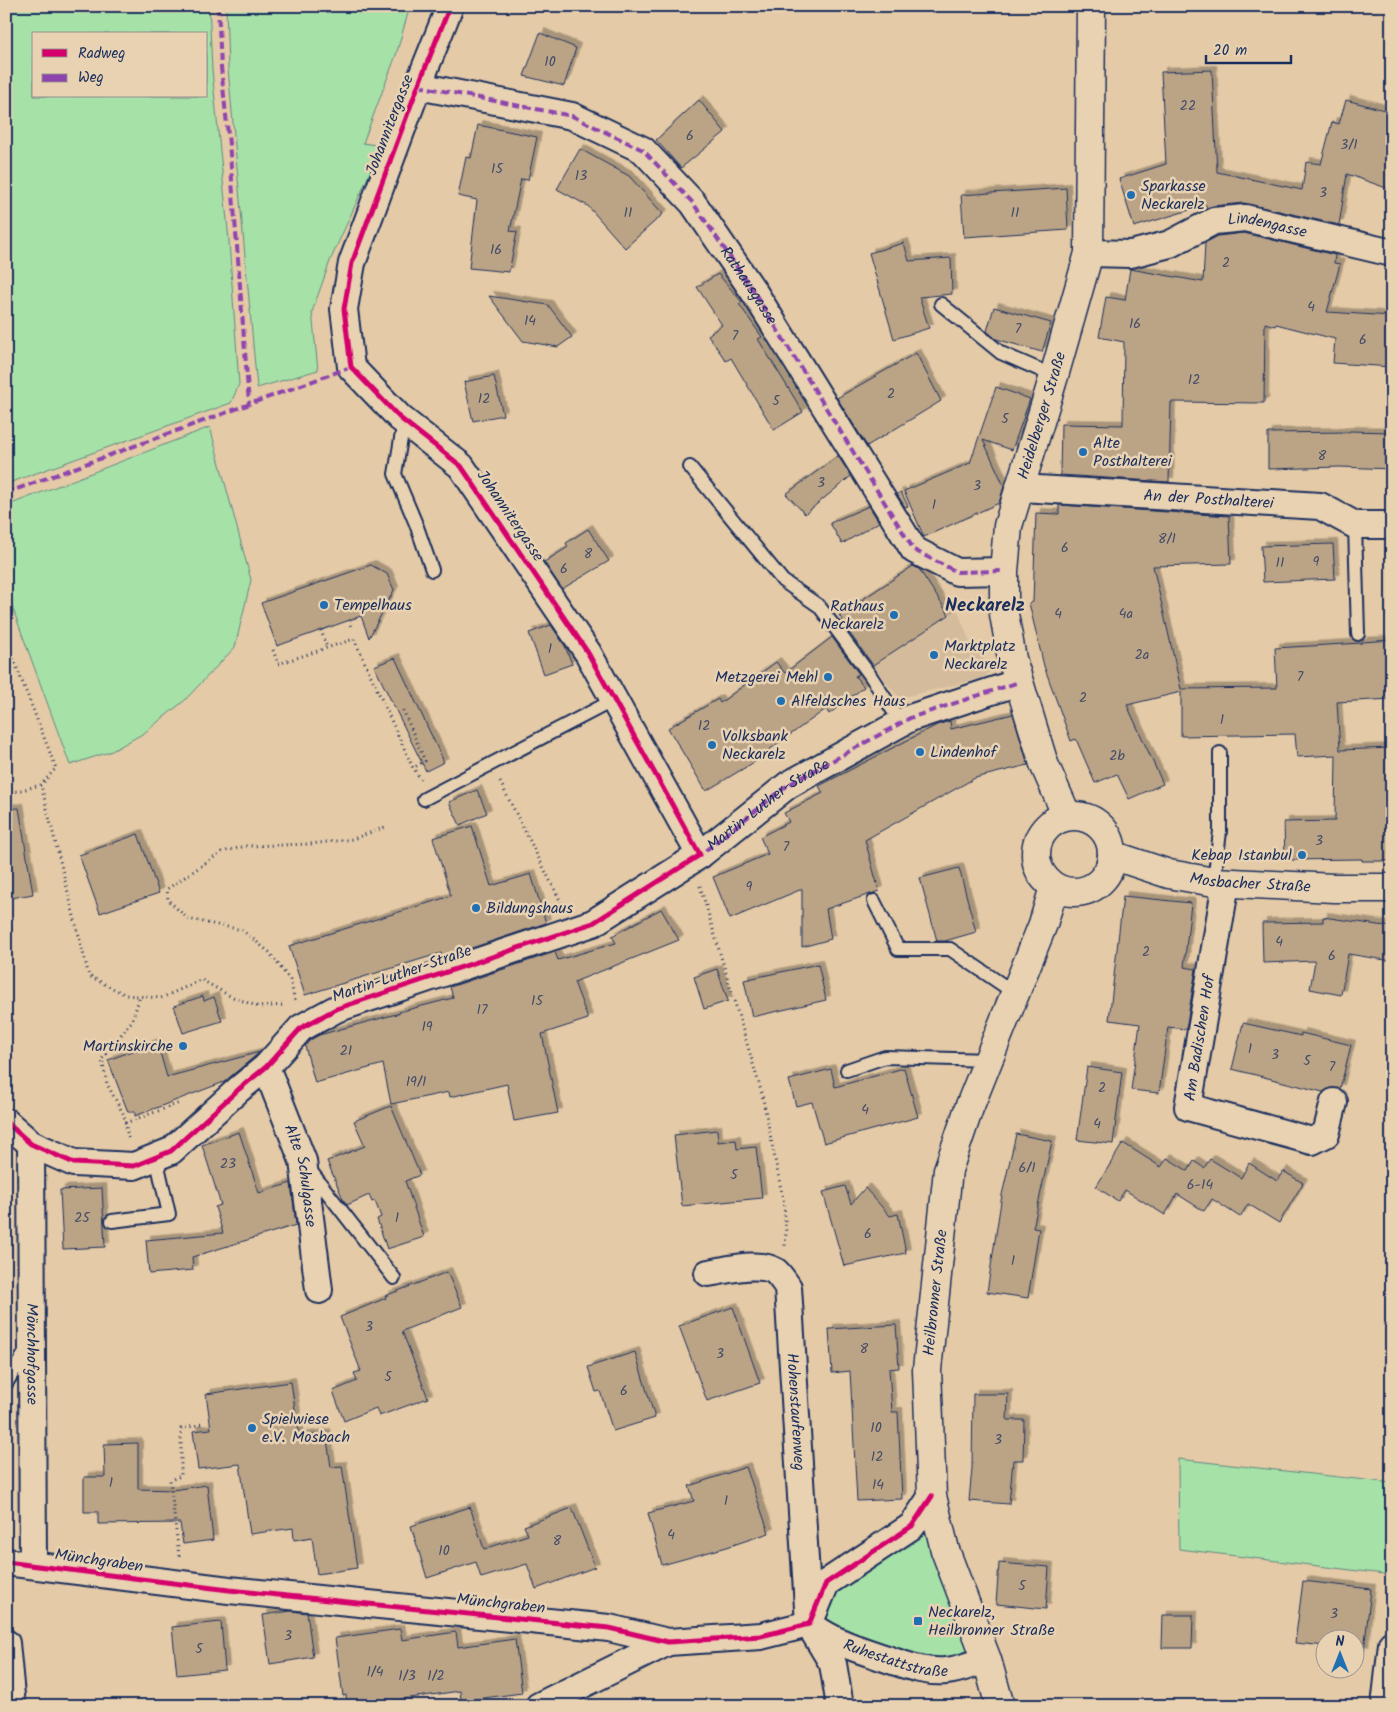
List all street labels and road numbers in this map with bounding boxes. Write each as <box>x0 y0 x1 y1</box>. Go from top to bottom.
street label: Johannitergasse <box>359 71 421 179</box>
street label: Lindengasse <box>1226 205 1310 245</box>
street label: Rathausgasse <box>714 241 784 330</box>
street label: Heidelberger Straße <box>1011 349 1073 483</box>
street label: Johannitergasse <box>470 465 550 567</box>
street label: An der Posthalterei <box>1143 483 1276 516</box>
street label: Martin-Luther-Straße <box>701 752 834 857</box>
street label: Mosbacher Straße <box>1188 865 1311 899</box>
street label: Martin-Luther-Straße <box>329 938 475 1010</box>
street label: Am Badischen Hof <box>1178 971 1223 1103</box>
street label: Alte Schulgasse <box>277 1120 324 1229</box>
street label: Heilbronner Straße <box>916 1228 954 1357</box>
street label: Mönchhofgasse <box>19 1303 45 1405</box>
street label: Hohenstaufenweg <box>780 1352 812 1471</box>
street label: Münchgraben <box>53 1542 145 1580</box>
street label: Münchgraben <box>455 1587 547 1621</box>
street label: Ruhestattstraße <box>840 1632 949 1684</box>

